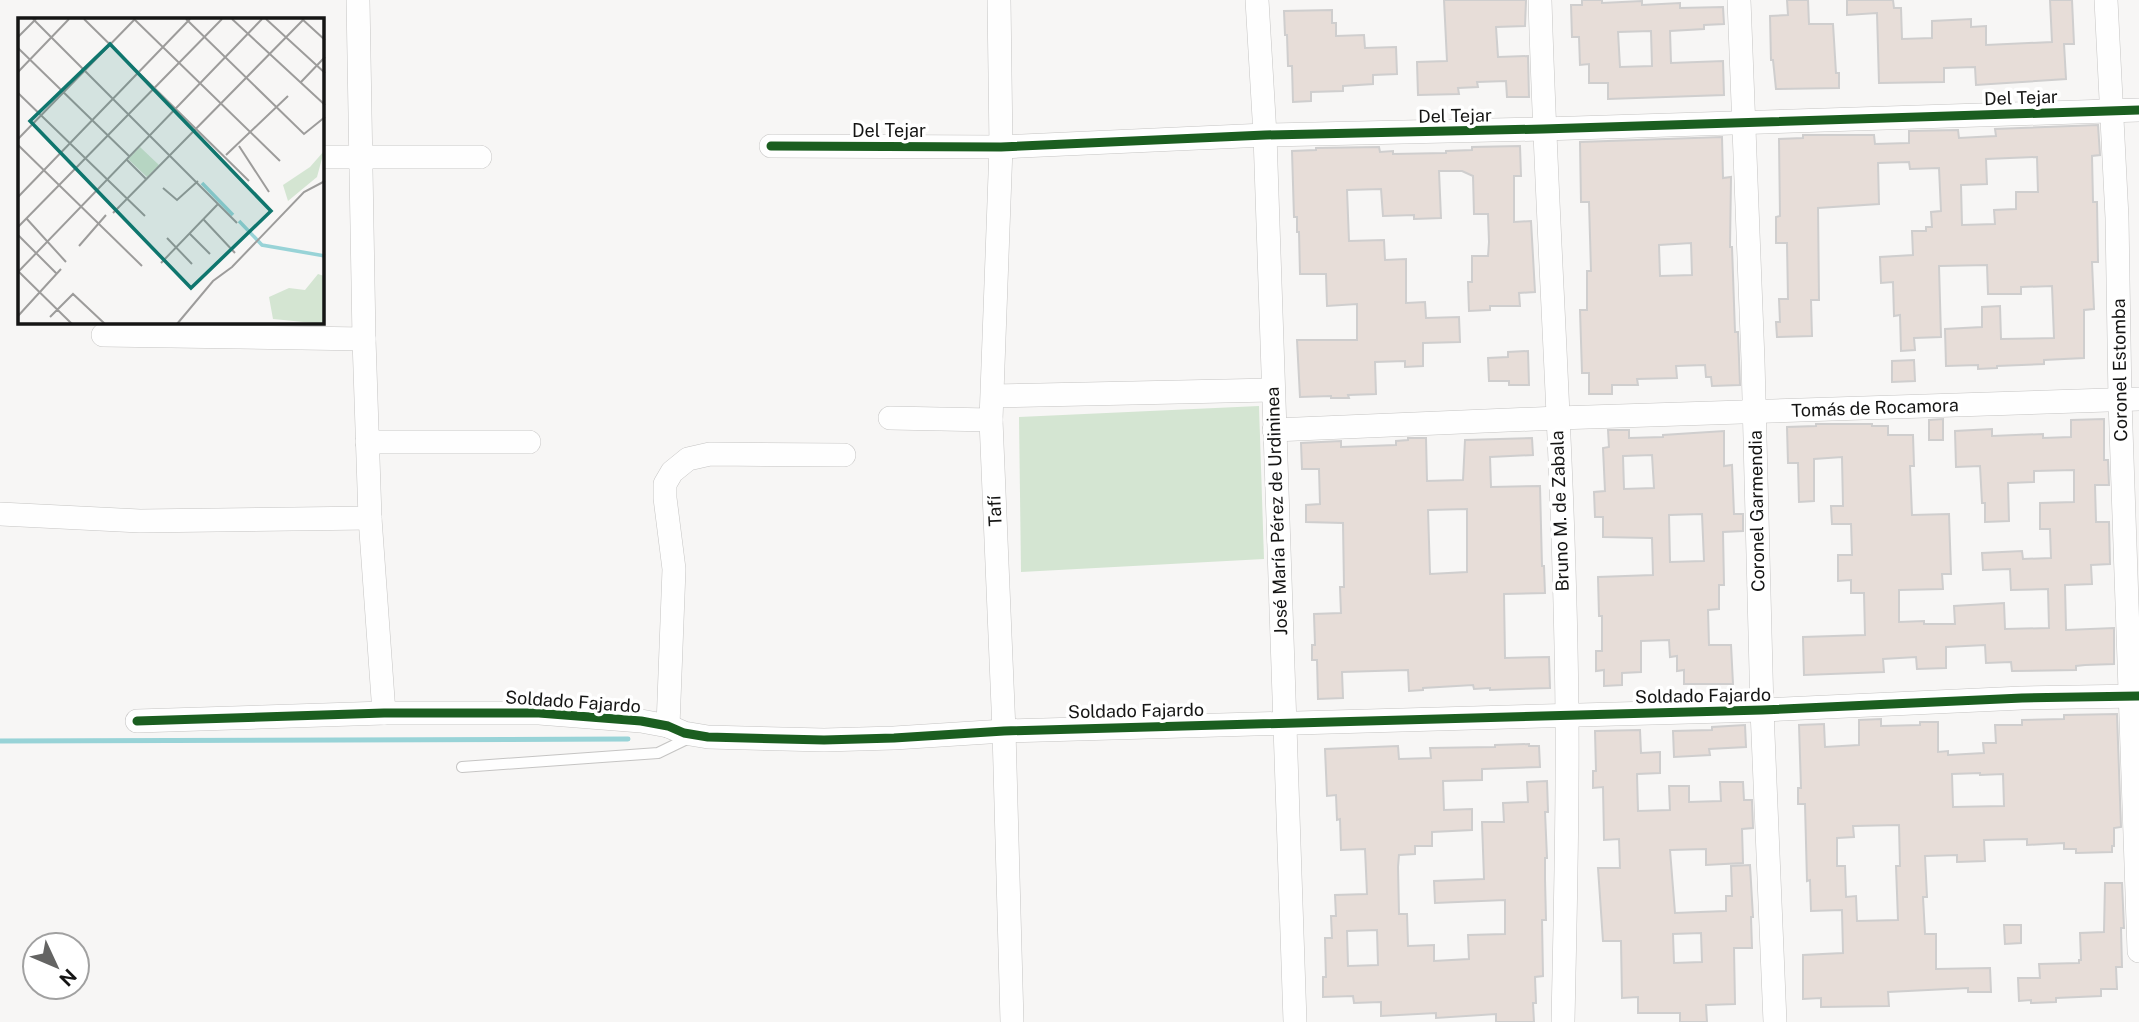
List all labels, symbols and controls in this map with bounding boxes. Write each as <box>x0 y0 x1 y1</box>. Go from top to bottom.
inset map <box>18 18 324 324</box>
street label: Del Tejar <box>1984 86 2058 109</box>
street label: Del Tejar <box>1418 104 1492 127</box>
street label: Del Tejar <box>852 120 926 141</box>
street label: Coronel Estomba <box>2108 298 2131 442</box>
street label: José María Pérez de Urdininea <box>1262 386 1291 636</box>
street label: Tomás de Rocamora <box>1791 394 1959 421</box>
street label: Bruno M. de Zabala <box>1546 430 1573 592</box>
street label: Coronel Garmendia <box>1745 430 1768 592</box>
street label: Tafí <box>983 494 1006 527</box>
street label: Soldado Fajardo <box>1635 684 1771 707</box>
street label: Soldado Fajardo <box>504 686 642 717</box>
street label: Soldado Fajardo <box>1068 699 1204 722</box>
north arrow <box>21 931 91 1001</box>
text: N <box>55 965 81 991</box>

